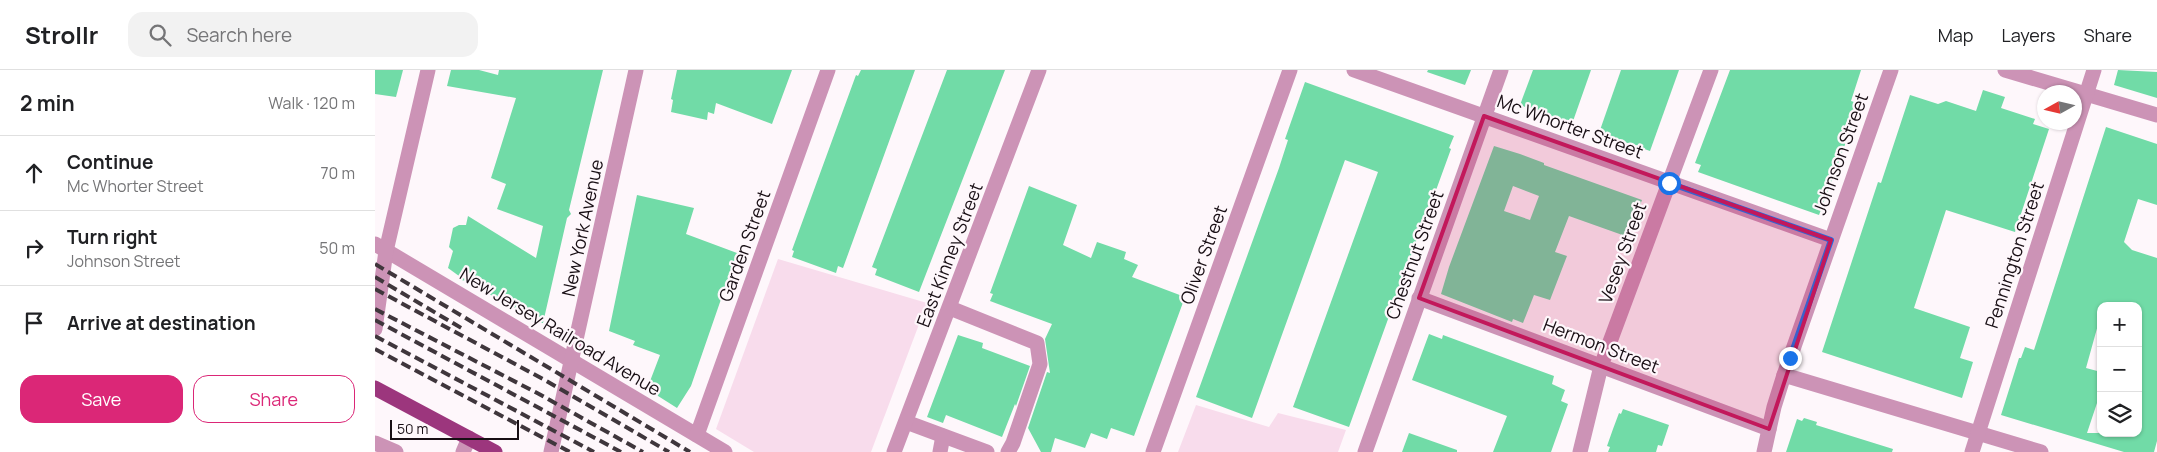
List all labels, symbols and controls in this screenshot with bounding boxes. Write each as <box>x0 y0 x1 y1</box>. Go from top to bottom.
search box <box>128 12 478 57</box>
text: Strollr <box>25 18 98 51</box>
icon: search <box>146 21 174 49</box>
text: Search here <box>186 22 292 48</box>
text: Map <box>1938 23 1973 47</box>
text: Layers <box>2001 23 2055 47</box>
text: Share <box>2083 23 2132 47</box>
north arrow <box>2037 85 2082 130</box>
text: 2 min <box>20 89 75 117</box>
street label: Mc Whorter Street <box>1494 89 1647 164</box>
street label: Johnson Street <box>1807 90 1873 218</box>
text: Walk · 120 m <box>268 92 355 114</box>
text: Continue <box>67 149 153 175</box>
street label: New York Avenue <box>556 157 608 299</box>
icon: ahead <box>20 159 48 187</box>
text: 70 m <box>320 162 355 184</box>
route start <box>1658 172 1681 195</box>
text: Mc Whorter Street <box>67 175 204 197</box>
street label: Pennington Street <box>1979 178 2049 331</box>
street label: East Kinney Street <box>910 179 988 330</box>
street label: Garden Street <box>713 187 775 305</box>
street label: Chestnut Street <box>1380 187 1449 323</box>
street label: Vesey Street <box>1593 199 1651 307</box>
street label: Oliver Street <box>1174 202 1232 307</box>
text: Turn right <box>67 224 157 250</box>
icon: right <box>20 234 48 262</box>
text: 50 m <box>319 237 355 259</box>
text: Johnson Street <box>67 250 180 272</box>
street label: New Jersey Railroad Avenue <box>456 262 665 401</box>
map controls <box>2097 302 2142 437</box>
button: + <box>2097 302 2142 347</box>
icon: arrive <box>20 309 48 337</box>
text: Arrive at destination <box>67 310 256 336</box>
street label: Hermon Street <box>1540 312 1663 378</box>
route end <box>1779 347 1802 370</box>
button: − <box>2097 347 2142 392</box>
button: Save <box>20 375 183 423</box>
button: Share <box>193 375 355 423</box>
button: layers <box>2097 392 2142 437</box>
scale bar <box>390 417 519 440</box>
text: 50 m <box>397 419 428 438</box>

